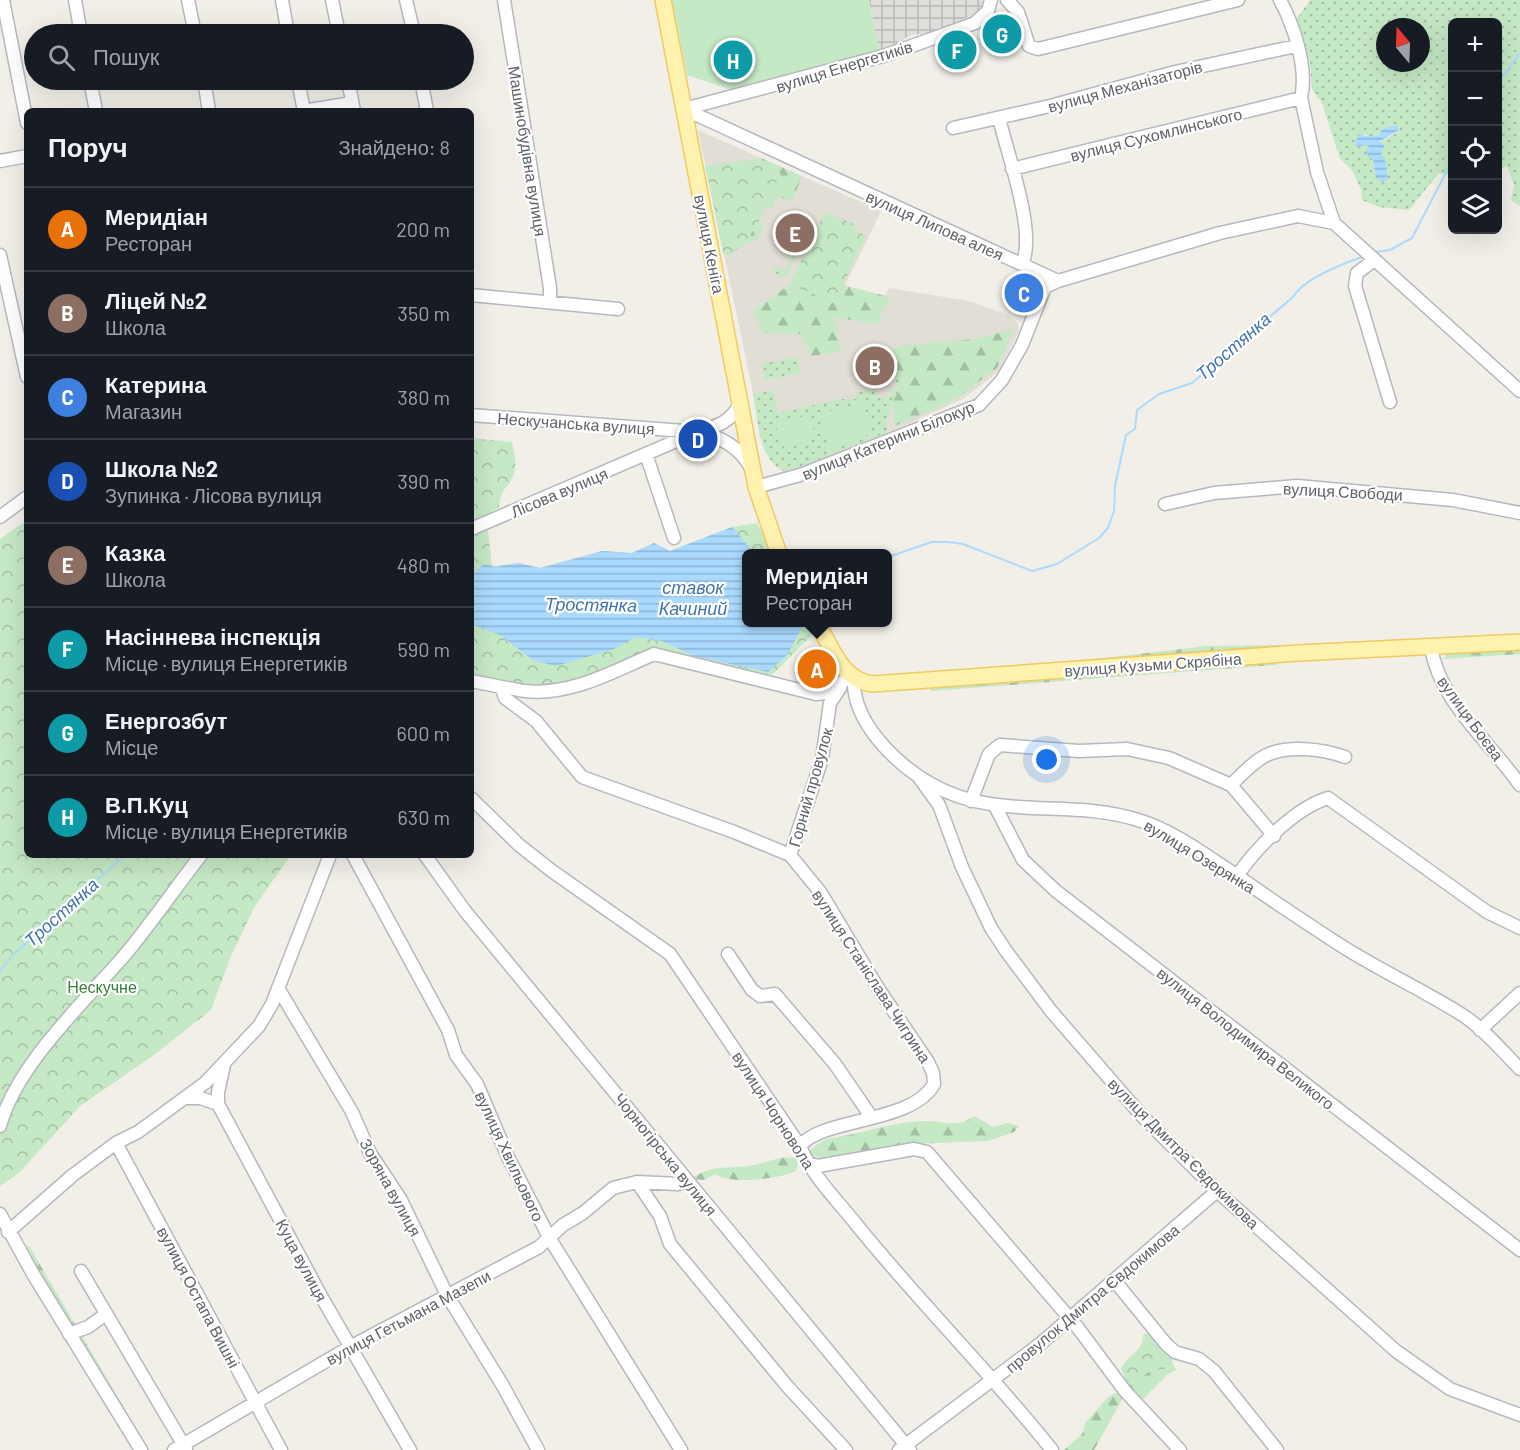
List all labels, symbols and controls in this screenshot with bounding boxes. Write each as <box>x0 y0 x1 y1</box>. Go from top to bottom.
pin: G <box>982 12 1022 57</box>
north arrow <box>1376 18 1430 72</box>
map controls <box>1448 18 1502 234</box>
button: + <box>1448 18 1502 72</box>
search box <box>24 24 474 90</box>
pin: F <box>938 28 976 72</box>
street label: вулиця Енергетиків <box>774 36 914 96</box>
pin: H <box>714 38 752 82</box>
icon: search <box>45 41 78 74</box>
text: Пошук <box>93 43 159 69</box>
street label: вулиця Механізаторів <box>1046 56 1204 116</box>
street label: Машинобудівна вулиця <box>505 64 551 238</box>
button: − <box>1448 72 1502 126</box>
street label: вулиця Сухомлинського <box>1068 103 1244 165</box>
button: locate <box>1448 126 1502 180</box>
text: Поруч <box>48 131 128 162</box>
text: Знайдено: 8 <box>338 135 450 159</box>
button: layers <box>1448 180 1502 234</box>
street label: вулиця Липова алея <box>863 186 1007 264</box>
street label: вулиця Кеніга <box>691 193 729 295</box>
text: Меридіан <box>105 203 208 229</box>
pin: E <box>776 210 814 256</box>
text: A <box>61 217 74 241</box>
text: 200 m <box>396 217 450 241</box>
text: Ресторан <box>105 231 192 255</box>
pin: C <box>1004 270 1044 316</box>
text: Ліцей №2 <box>105 287 207 313</box>
text: B <box>61 301 74 325</box>
text: 350 m <box>398 301 450 325</box>
water label: Тростянка <box>1191 307 1275 385</box>
text: Школа <box>105 315 166 339</box>
pin: B <box>856 344 894 388</box>
text: Катерина <box>105 371 206 397</box>
text: C <box>61 385 74 409</box>
text: 380 m <box>397 385 450 409</box>
street label: вулиця Катерини Білокур <box>799 397 977 483</box>
text: Магазин <box>105 399 182 423</box>
street label: Нескучанська вулиця <box>497 408 655 438</box>
pin: D <box>678 416 718 462</box>
text: Школа №2 <box>105 455 218 481</box>
street label: Лісова вулиця <box>508 463 610 521</box>
text: D <box>61 469 74 493</box>
text: 390 m <box>397 469 450 493</box>
street label: вулиця Свободи <box>1283 478 1403 504</box>
text: Зупинка · Лісова вулиця <box>105 483 322 507</box>
text: Казка <box>105 539 165 565</box>
popup <box>742 549 892 627</box>
text: E <box>62 553 73 577</box>
text: 480 m <box>397 553 450 577</box>
text: Меридіан <box>765 562 869 588</box>
text: Школа <box>105 567 166 591</box>
water label: ставок Качиний <box>659 576 727 619</box>
text: Ресторан <box>765 590 852 614</box>
water label: Тростянка <box>545 592 637 616</box>
text: Насіннева інспекція <box>105 623 321 649</box>
text: F <box>62 637 73 661</box>
text: 590 m <box>397 637 450 661</box>
pin: A <box>798 646 836 692</box>
street label: вулиця Кузьми Скрябіна <box>1064 648 1242 680</box>
text: Місце · вулиця Енергетиків <box>105 651 348 675</box>
street label: вулиця Боєва <box>1434 672 1508 764</box>
text: Енергозбут <box>105 707 228 733</box>
text: G <box>61 721 74 745</box>
text: 600 m <box>397 721 450 745</box>
street label: Горний провулок <box>784 724 836 849</box>
text: Місце <box>105 735 158 759</box>
your location <box>1032 745 1061 774</box>
text: В.П.Куц <box>105 791 188 817</box>
text: H <box>61 805 74 829</box>
text: 630 m <box>398 805 450 829</box>
street label: вулиця Озерянка <box>1141 815 1259 897</box>
text: Місце · вулиця Енергетиків <box>105 819 348 843</box>
water label: Тростянка <box>19 873 103 951</box>
street label: вулиця Станіслава Чигрина <box>809 886 935 1066</box>
street label: вулиця Володимира Великого <box>1154 963 1338 1113</box>
park label: Нескучне <box>67 977 137 996</box>
street label: вулиця Чорновола <box>729 1048 819 1172</box>
street label: вулиця Дмитра Євдокимова <box>1105 1074 1263 1232</box>
street label: вулиця Хвильового <box>472 1088 549 1224</box>
street label: Чорногірська вулиця <box>611 1089 721 1219</box>
street label: Зоряна вулиця <box>356 1135 426 1239</box>
street label: Куца вулиця <box>272 1216 332 1304</box>
street label: провулок Дмитра Євдокимова <box>1001 1220 1183 1376</box>
street label: вулиця Остапа Вишні <box>154 1223 244 1371</box>
street label: вулиця Гетьмана Мазепи <box>323 1266 493 1368</box>

